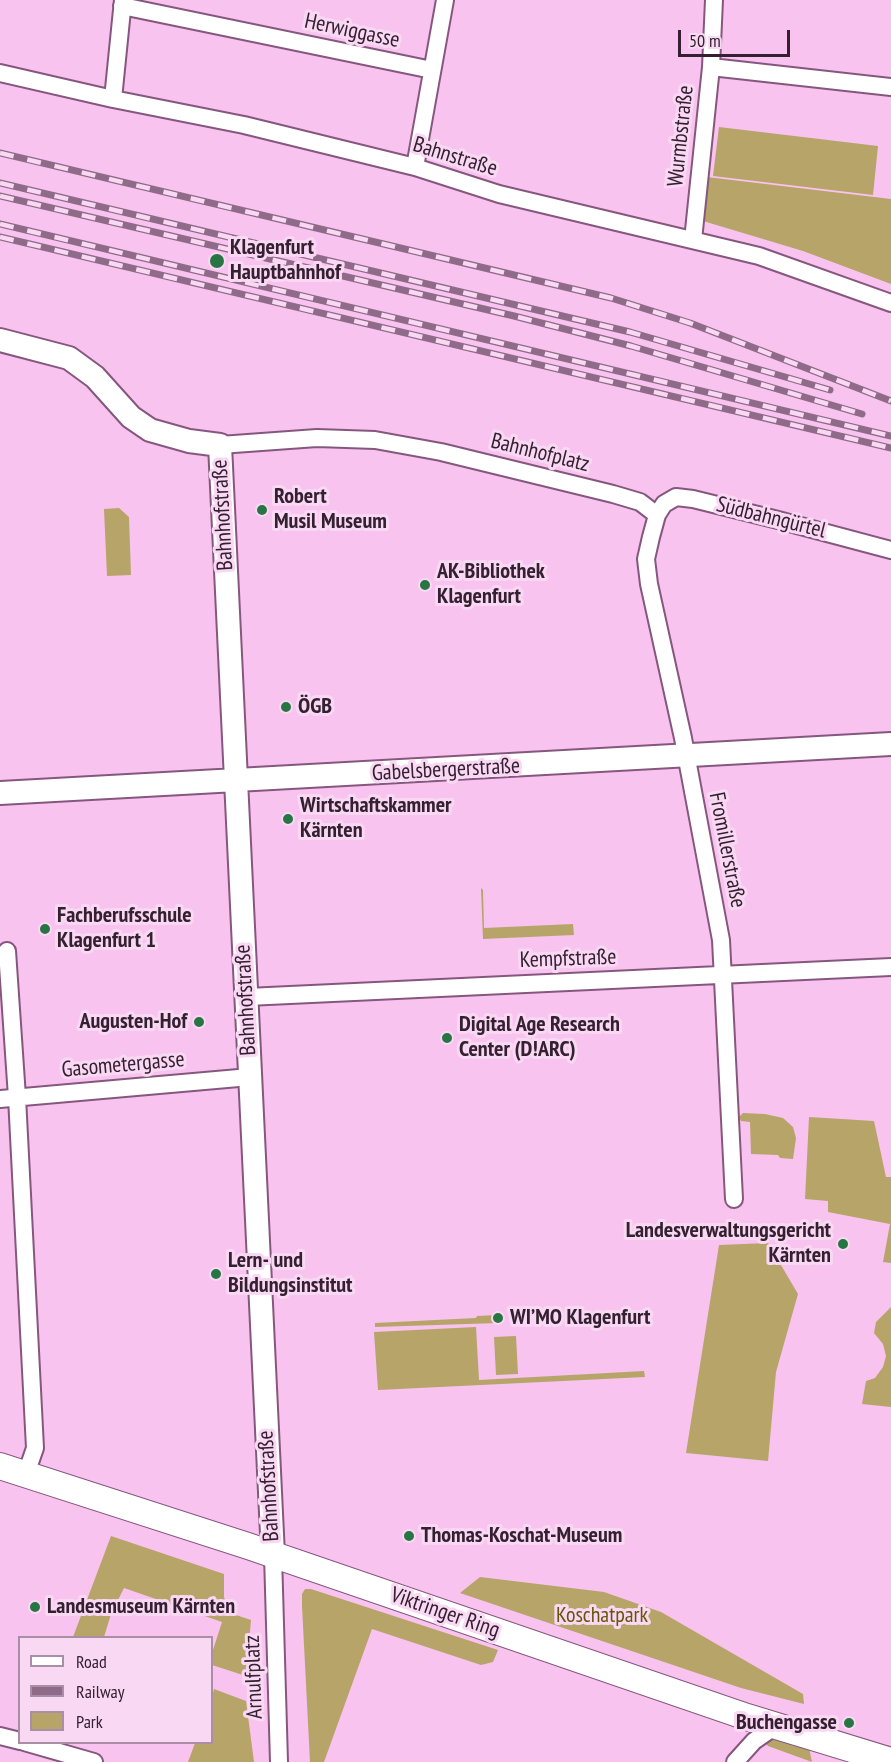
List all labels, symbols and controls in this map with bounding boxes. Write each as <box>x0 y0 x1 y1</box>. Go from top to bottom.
street label: Herwiggasse <box>302 8 402 54</box>
scale bar <box>681 18 794 56</box>
text: 50 m <box>689 29 721 52</box>
street label: Wurmbstraße <box>663 84 699 188</box>
street label: Bahnstraße <box>410 132 500 182</box>
place label: Klagenfurt Hauptbahnhof <box>230 235 341 286</box>
marker: Klagenfurt Hauptbahnhof <box>208 252 226 270</box>
street label: Bahnhofplatz <box>488 428 592 478</box>
street label: Bahnhofstraße <box>207 459 239 571</box>
place label: Robert Musil Museum <box>274 484 387 536</box>
street label: Südbahngürtel <box>714 492 828 544</box>
marker: Robert Musil Museum <box>255 503 269 517</box>
place label: AK-Bibliothek Klagenfurt <box>437 559 545 610</box>
marker: AK-Bibliothek Klagenfurt <box>418 578 432 592</box>
place label: ÖGB <box>298 694 332 720</box>
marker: ÖGB <box>279 700 293 714</box>
street label: Gabelsbergerstraße <box>371 753 521 787</box>
street label: Fromillerstraße <box>703 790 751 910</box>
place label: Wirtschaftskammer Kärnten <box>300 793 452 844</box>
marker: Wirtschaftskammer Kärnten <box>281 812 295 826</box>
place label: Fachberufsschule Klagenfurt 1 <box>57 903 192 954</box>
marker: Fachberufsschule Klagenfurt 1 <box>38 922 52 936</box>
street label: Bahnhofstraße <box>230 944 262 1056</box>
street label: Kempfstraße <box>519 944 617 974</box>
place label: Augusten-Hof <box>79 1009 187 1035</box>
place label: Digital Age Research Center (D!ARC) <box>459 1012 620 1064</box>
marker: Augusten-Hof <box>192 1015 206 1029</box>
marker: Digital Age Research Center (D!ARC) <box>440 1031 454 1045</box>
street label: Gasometergasse <box>60 1046 186 1084</box>
place label: Landesverwaltungsgericht Kärnten <box>626 1218 831 1270</box>
marker: Landesverwaltungsgericht Kärnten <box>836 1237 850 1251</box>
place label: Lern- und Bildungsinstitut <box>228 1248 352 1300</box>
marker: Lern- und Bildungsinstitut <box>209 1267 223 1281</box>
place label: WI’MO Klagenfurt <box>510 1305 650 1331</box>
marker: WI’MO Klagenfurt <box>491 1311 505 1325</box>
street label: Bahnhofstraße <box>253 1430 285 1542</box>
place label: Thomas-Koschat-Museum <box>421 1523 622 1549</box>
marker: Thomas-Koschat-Museum <box>402 1529 416 1543</box>
street label: Viktringer Ring <box>387 1582 503 1644</box>
place label: Landesmuseum Kärnten <box>47 1594 235 1620</box>
marker: Landesmuseum Kärnten <box>28 1600 42 1614</box>
park label: Koschatpark <box>556 1603 648 1629</box>
street label: Arnulfplatz <box>239 1635 269 1719</box>
legend <box>18 1636 213 1744</box>
text: Road <box>76 1650 107 1673</box>
text: Railway <box>76 1680 125 1703</box>
text: Park <box>76 1710 103 1733</box>
place label: Buchengasse <box>736 1710 837 1736</box>
marker: Buchengasse <box>842 1716 856 1730</box>

